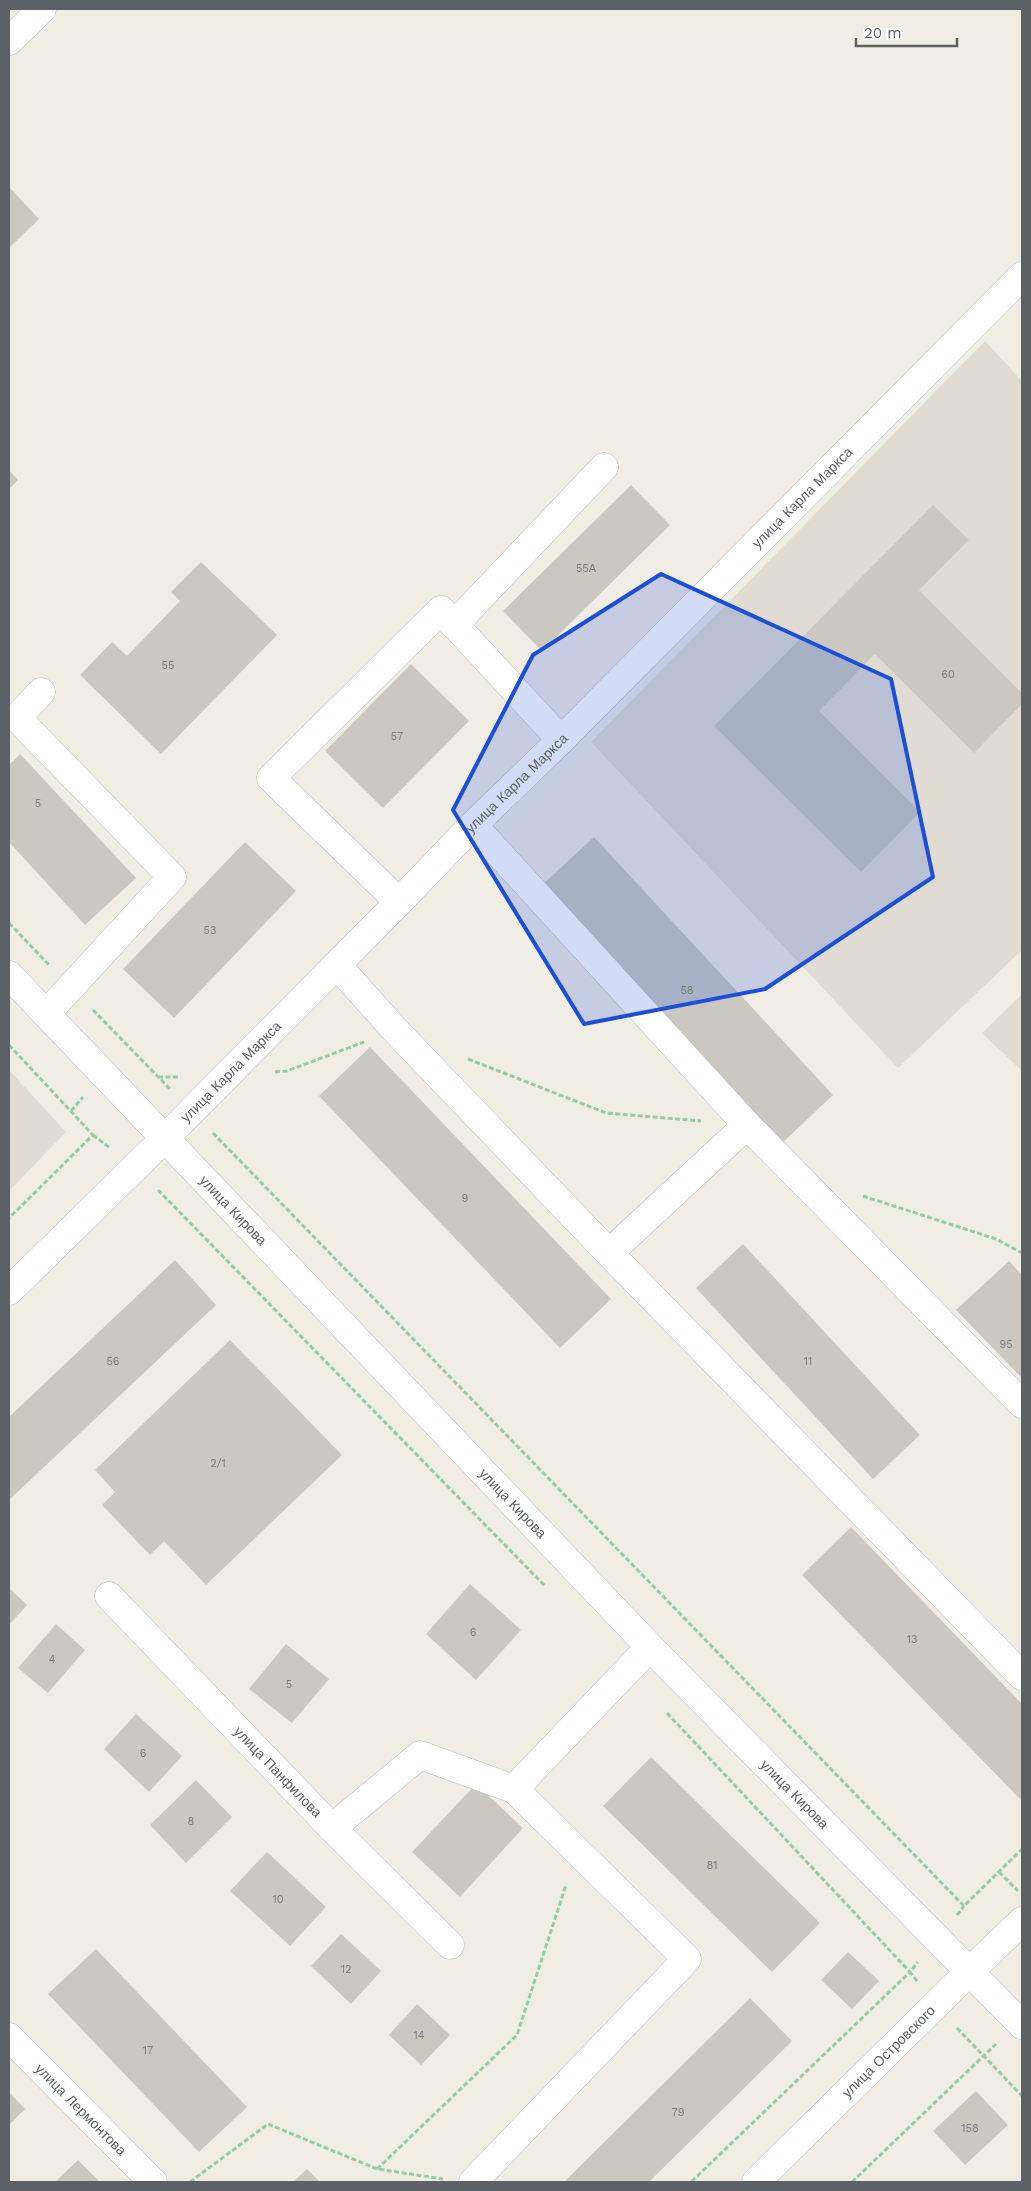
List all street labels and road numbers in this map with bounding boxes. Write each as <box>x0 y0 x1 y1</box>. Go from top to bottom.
street label: улица Карла Маркса <box>749 443 856 551</box>
street label: улица Карла Маркса <box>462 730 571 836</box>
street label: улица Карла Маркса <box>177 1018 284 1125</box>
street label: улица Кирова <box>196 1172 270 1248</box>
street label: улица Кирова <box>476 1465 550 1541</box>
street label: улица Панфилова <box>231 1723 325 1821</box>
street label: улица Кирова <box>757 1756 832 1832</box>
street label: улица Островского <box>839 2002 938 2101</box>
street label: улица Лермонтова <box>32 2060 130 2159</box>

